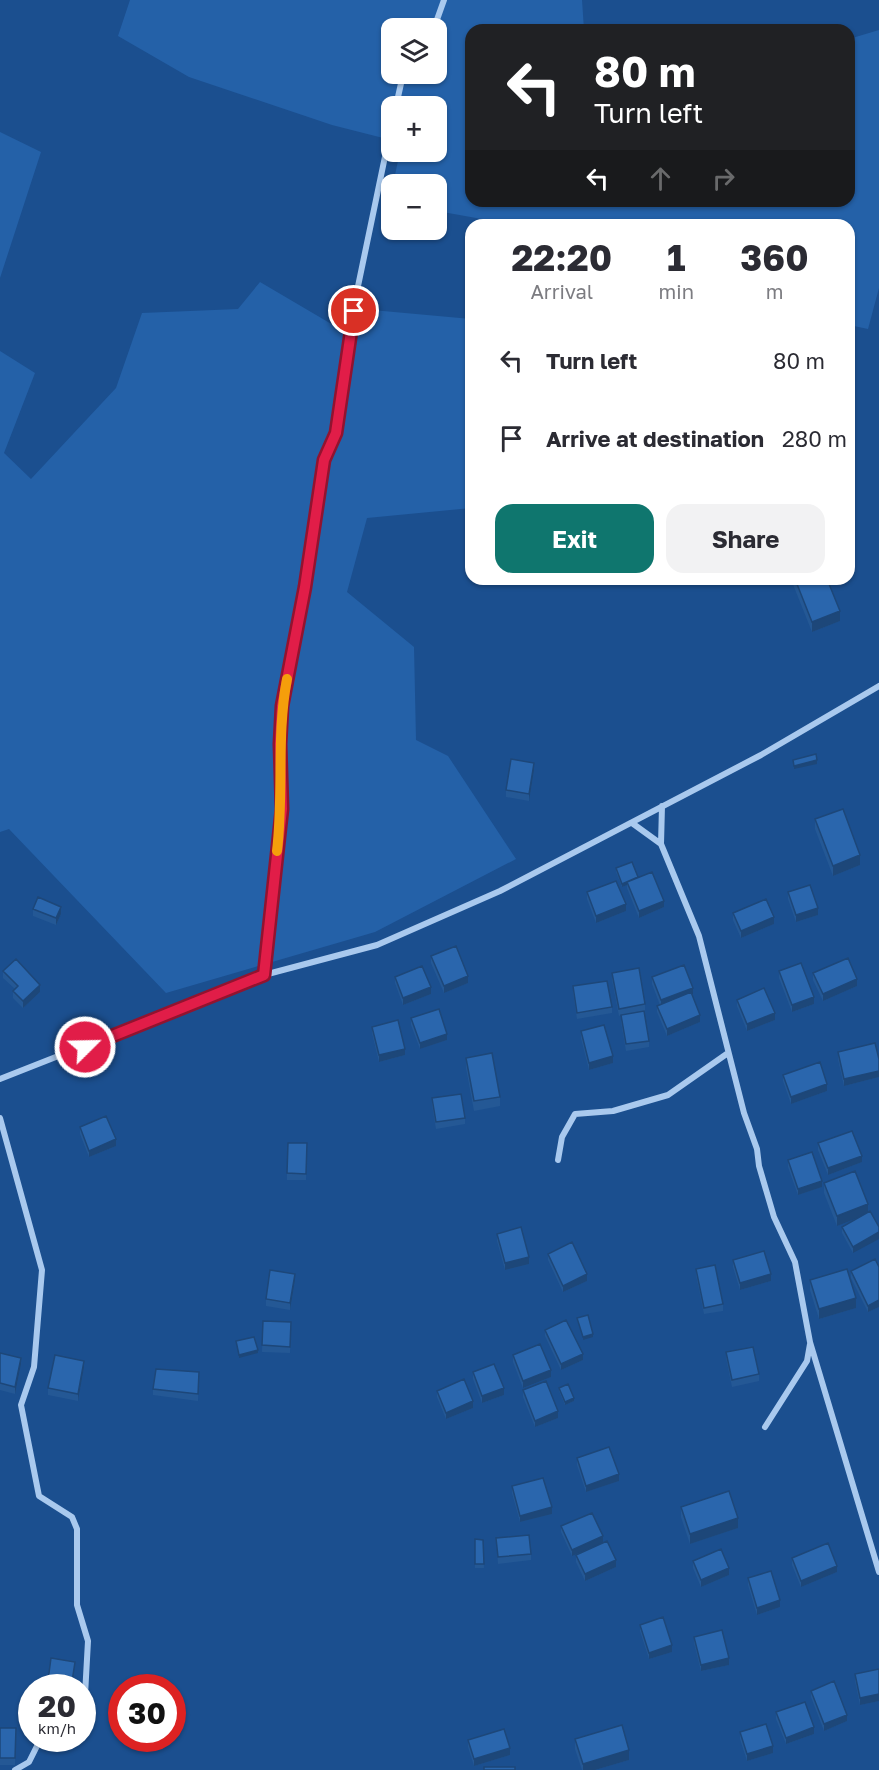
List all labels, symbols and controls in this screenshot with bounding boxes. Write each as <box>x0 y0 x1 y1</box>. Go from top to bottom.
map controls <box>381 18 447 240</box>
button: layers <box>381 18 447 84</box>
text: 80 m <box>594 46 695 96</box>
icon: left <box>495 48 573 126</box>
button: + <box>381 96 447 162</box>
text: Turn left <box>594 97 703 129</box>
icon: left <box>581 162 614 195</box>
icon: ahead <box>644 162 677 195</box>
icon: right <box>707 162 740 195</box>
button: − <box>381 174 447 240</box>
text: 22:20 <box>511 236 612 279</box>
text: 1 <box>667 236 686 279</box>
text: 360 <box>740 236 809 279</box>
text: Arrival <box>530 279 593 303</box>
text: min <box>659 279 694 303</box>
text: m <box>766 279 783 303</box>
pin <box>328 285 379 336</box>
icon: arrive <box>337 294 370 327</box>
icon: left <box>495 344 528 377</box>
text: Turn left <box>546 347 637 374</box>
text: 80 m <box>773 347 825 374</box>
icon: arrive <box>495 422 528 455</box>
text: Arrive at destination <box>546 425 764 452</box>
text: 280 m <box>782 425 847 452</box>
button: Exit <box>495 504 654 573</box>
button: Share <box>666 504 825 573</box>
position arrow <box>53 1015 117 1079</box>
speed limit sign: 30 <box>108 1674 186 1752</box>
text: 20 <box>38 1688 76 1724</box>
text: km/h <box>38 1719 76 1737</box>

